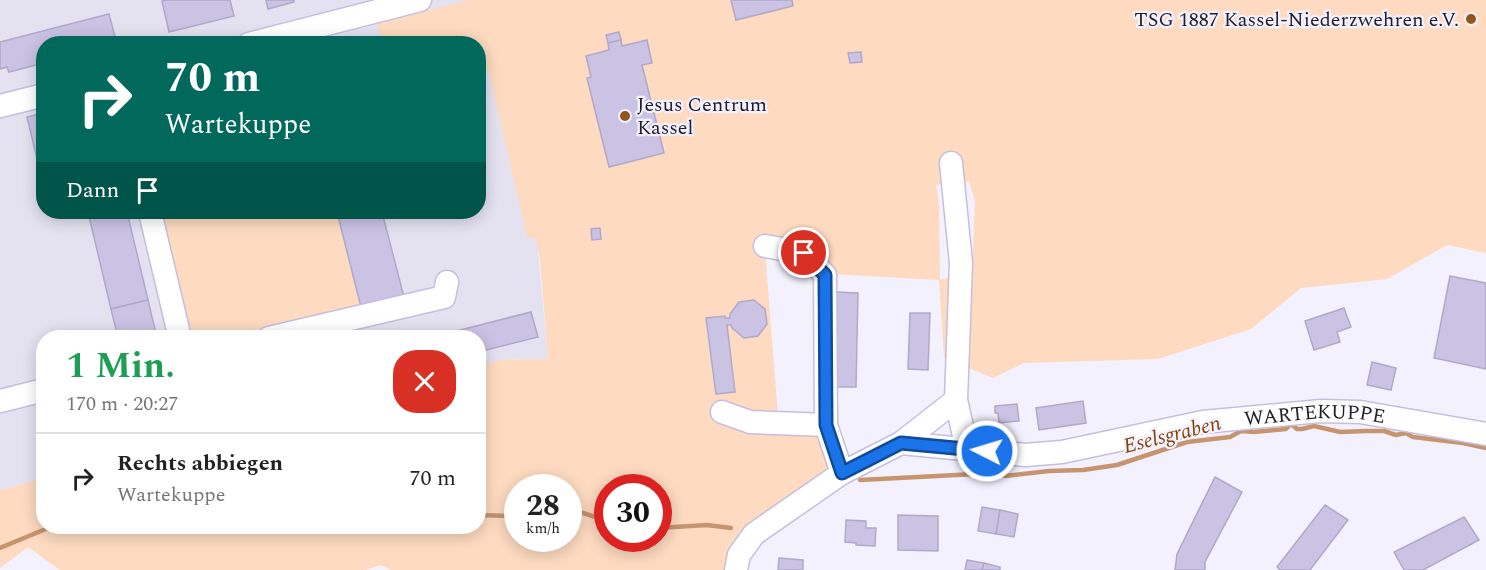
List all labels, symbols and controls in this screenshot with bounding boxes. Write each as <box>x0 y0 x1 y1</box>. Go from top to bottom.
place label: TSG 1887 Kassel-Niederzwehren e.V. <box>1134 5 1459 35</box>
marker: TSG 1887 Kassel-Niederzwehren e.V. <box>1464 12 1478 26</box>
text: 70 m <box>165 47 260 110</box>
icon: right <box>66 60 144 138</box>
place label: Jesus Centrum Kassel <box>637 90 767 143</box>
text: Wartekuppe <box>165 104 311 146</box>
marker: Jesus Centrum Kassel <box>618 109 632 123</box>
text: Dann <box>66 174 119 207</box>
icon: arrive <box>131 174 164 207</box>
pin <box>778 227 829 278</box>
icon: arrive <box>787 236 820 269</box>
text: 1 Min. <box>66 339 175 394</box>
button: close <box>393 350 456 413</box>
text: 170 m · 20:27 <box>66 389 178 419</box>
street label: WARTEKUPPE <box>1243 397 1388 434</box>
water label: Eselsgraben <box>1120 407 1225 463</box>
position arrow <box>955 419 1019 483</box>
text: Rechts abbiegen <box>117 447 283 480</box>
icon: right <box>66 462 99 495</box>
text: 70 m <box>410 462 456 495</box>
speed limit sign: 30 <box>594 474 672 552</box>
text: Wartekuppe <box>117 480 225 510</box>
text: 28 <box>526 483 560 529</box>
text: km/h <box>526 517 560 540</box>

